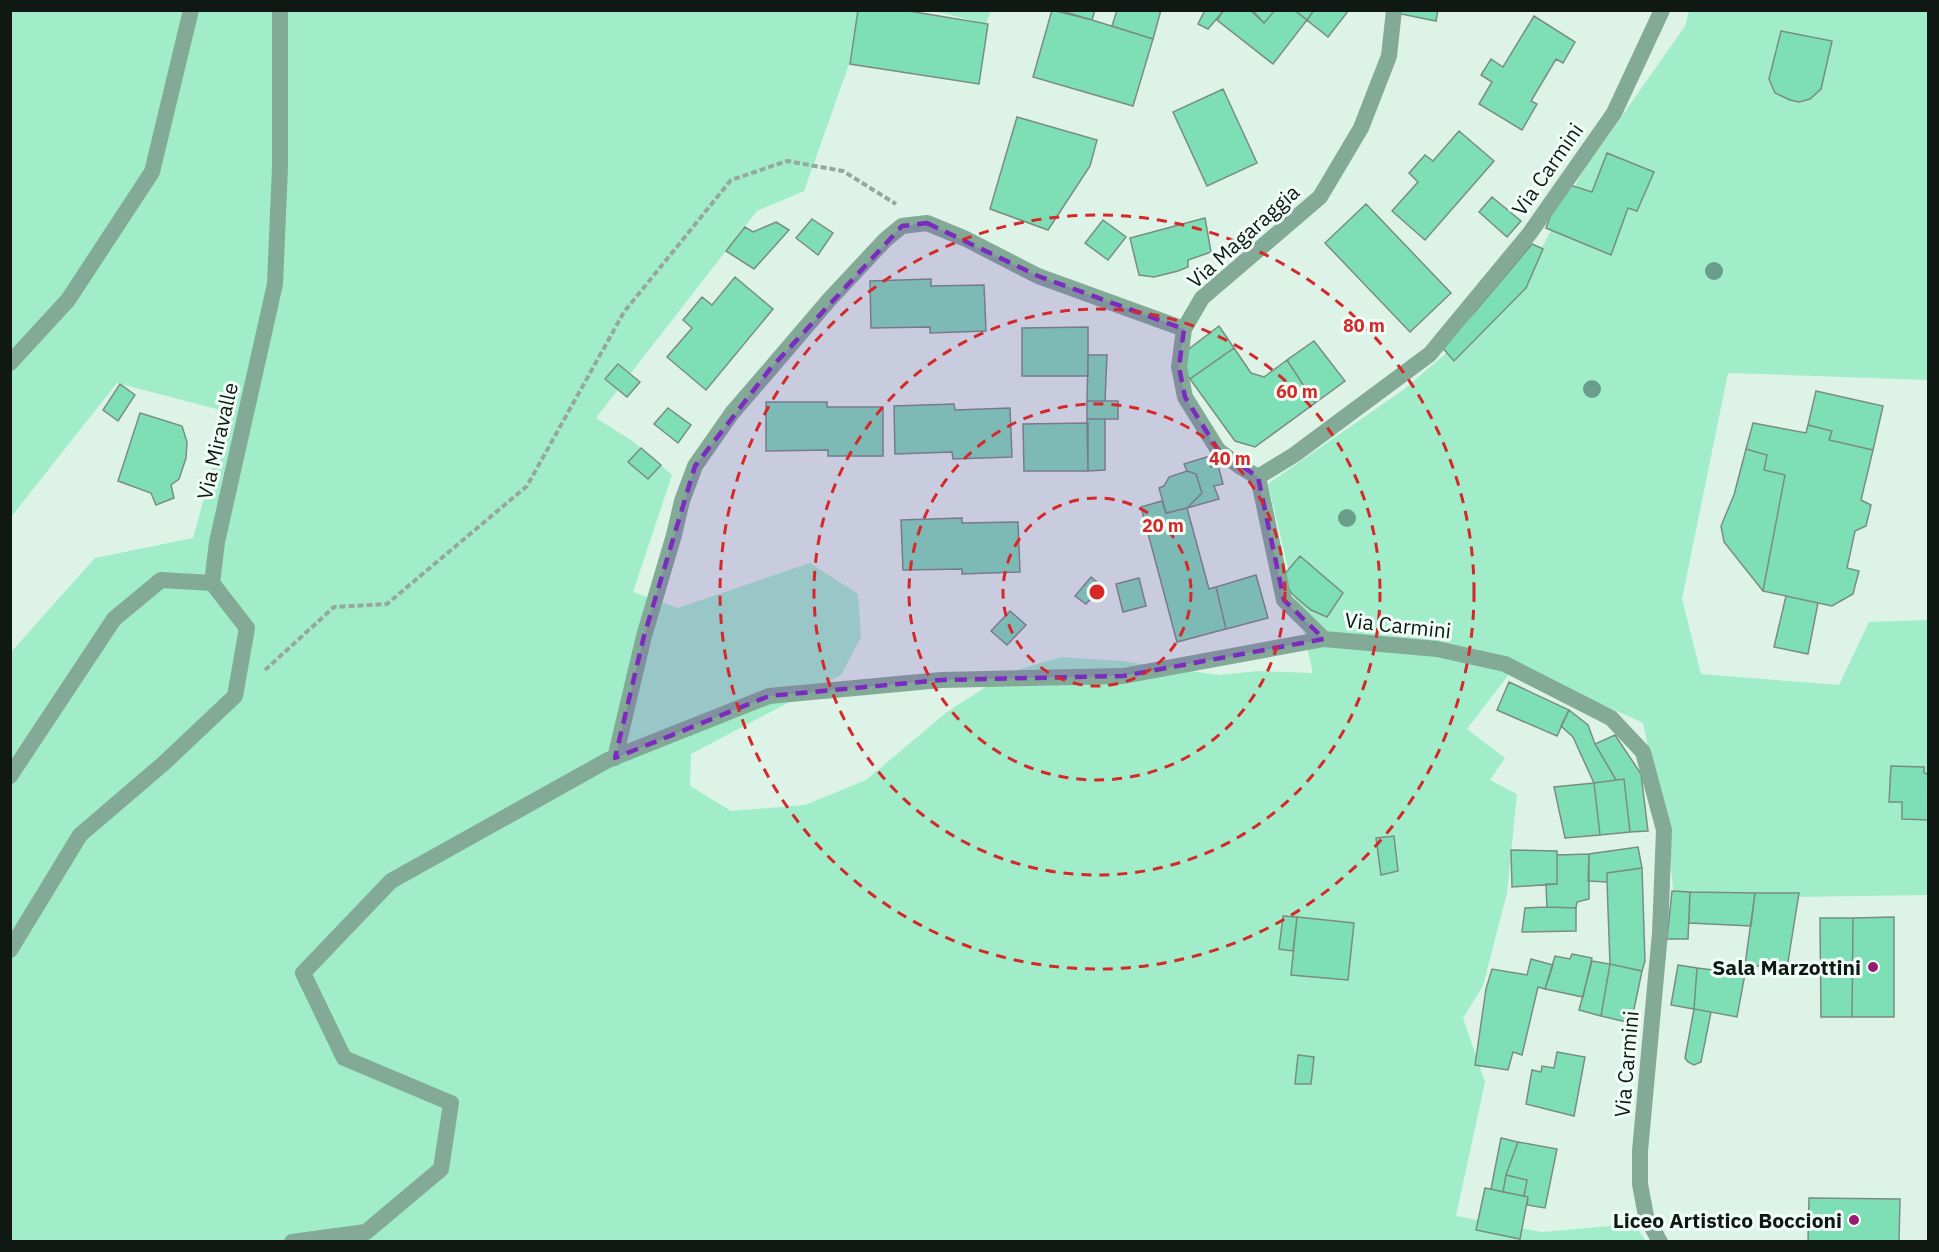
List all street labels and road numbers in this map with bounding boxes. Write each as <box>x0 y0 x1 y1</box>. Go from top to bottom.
street label: Via Carmini <box>1505 117 1589 221</box>
street label: Via Magaraggia <box>1181 178 1305 294</box>
street label: Via Miravalle <box>190 380 244 502</box>
street label: Via Carmini <box>1343 605 1453 645</box>
street label: Via Carmini <box>1607 1010 1645 1118</box>

